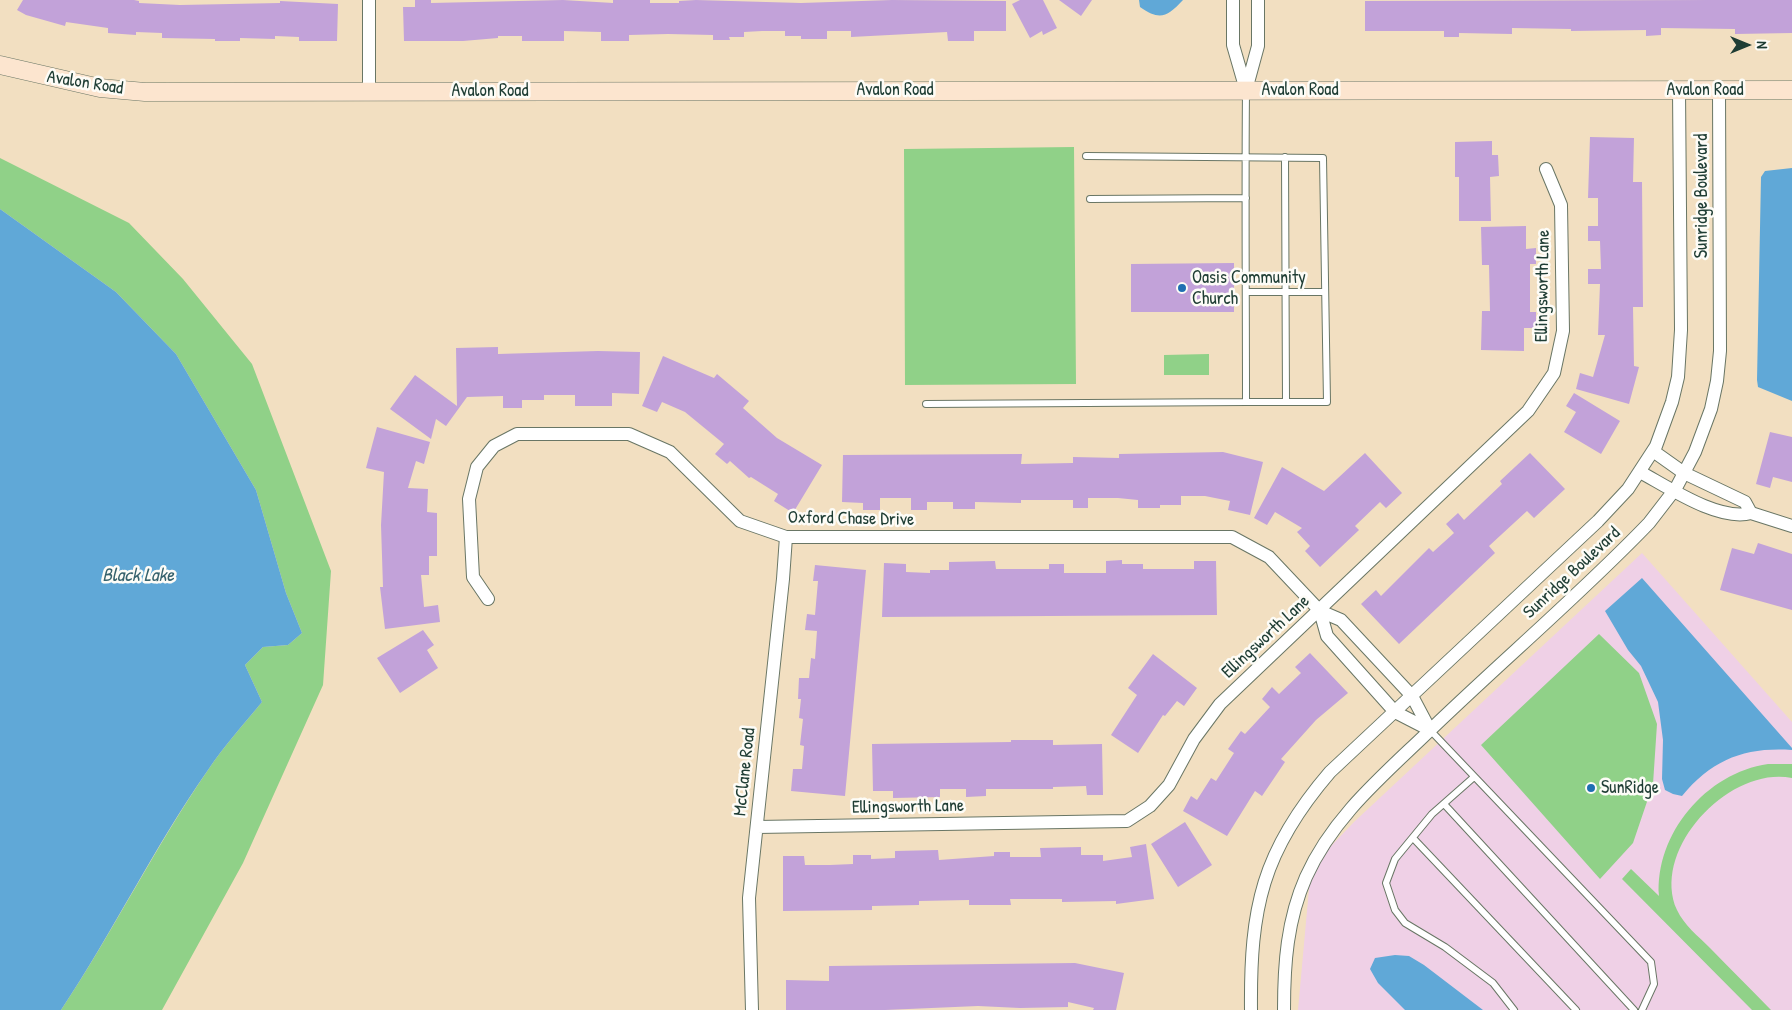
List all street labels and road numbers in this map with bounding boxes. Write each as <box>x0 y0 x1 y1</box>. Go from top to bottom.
street label: Avalon Road <box>45 66 125 100</box>
street label: Avalon Road <box>857 79 933 101</box>
street label: Avalon Road <box>1262 79 1338 101</box>
street label: Avalon Road <box>1667 79 1743 101</box>
street label: Avalon Road <box>452 80 528 102</box>
street label: Sunridge Boulevard <box>1691 134 1713 258</box>
street label: Ellingsworth Lane <box>1531 230 1555 342</box>
street label: Oxford Chase Drive <box>788 507 914 531</box>
street label: Sunridge Boulevard <box>1519 523 1625 623</box>
street label: Ellingsworth Lane <box>1218 591 1314 683</box>
street label: McClane Road <box>730 727 760 817</box>
street label: Ellingsworth Lane <box>852 795 964 819</box>

